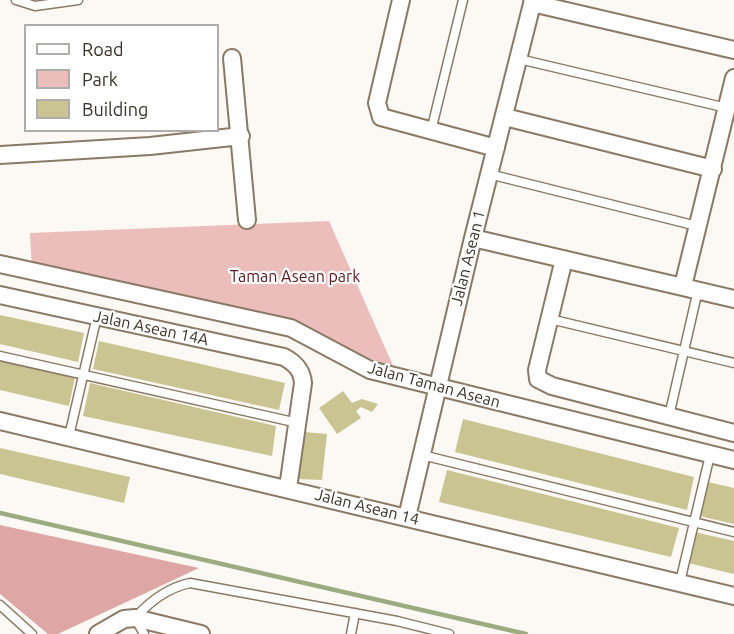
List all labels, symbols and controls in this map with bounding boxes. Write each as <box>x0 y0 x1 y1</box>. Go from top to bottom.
legend <box>24 24 219 132</box>
text: Road <box>82 39 124 59</box>
text: Park <box>82 69 118 89</box>
text: Building <box>82 99 148 119</box>
street label: Jalan Asean 1 <box>447 208 489 308</box>
park label: Taman Asean park <box>230 267 360 287</box>
street label: Jalan Asean 14A <box>92 306 210 350</box>
street label: Jalan Taman Asean <box>366 358 502 412</box>
street label: Jalan Asean 14 <box>313 485 421 529</box>

